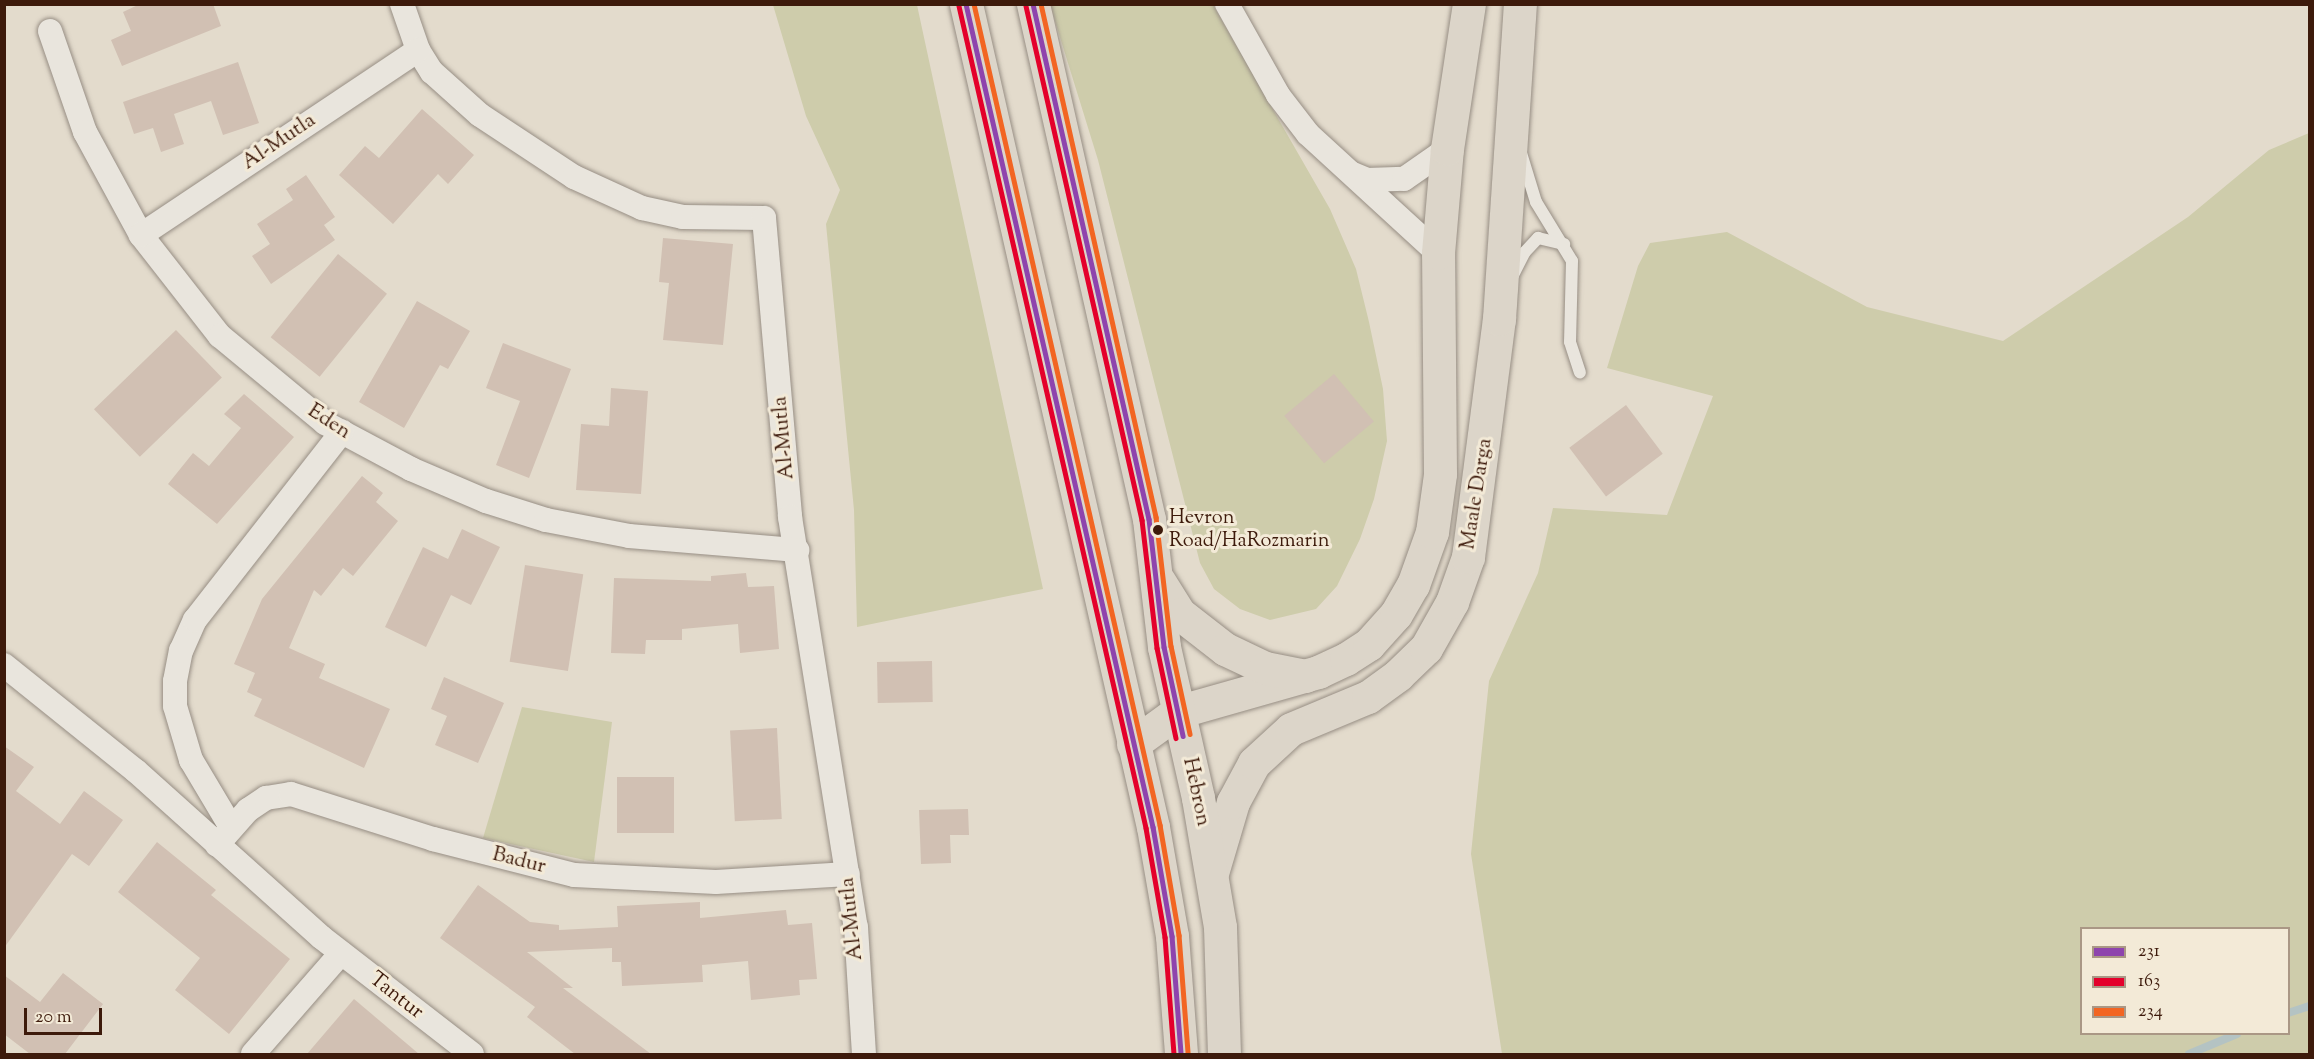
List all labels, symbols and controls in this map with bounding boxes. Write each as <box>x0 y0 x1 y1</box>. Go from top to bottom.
street label: Al-Mutla <box>237 108 321 176</box>
street label: Al-Mutla <box>768 395 800 481</box>
street label: Eden <box>303 399 355 445</box>
street label: Maale Darga <box>1456 437 1498 551</box>
place label: Hevron Road/HaRozmarin <box>1169 506 1329 553</box>
marker: Hevron Road/HaRozmarin <box>1152 524 1164 536</box>
street label: Hebron <box>1176 755 1216 829</box>
street label: Badur <box>490 842 548 880</box>
street label: Al-Mutla <box>835 876 869 962</box>
legend <box>2080 927 2290 1035</box>
text: 231 <box>2138 939 2160 965</box>
street label: Tantur <box>364 967 428 1025</box>
text: 163 <box>2138 969 2160 995</box>
scale bar <box>27 996 105 1034</box>
text: 234 <box>2138 999 2163 1025</box>
text: 20 m <box>35 1005 72 1031</box>

